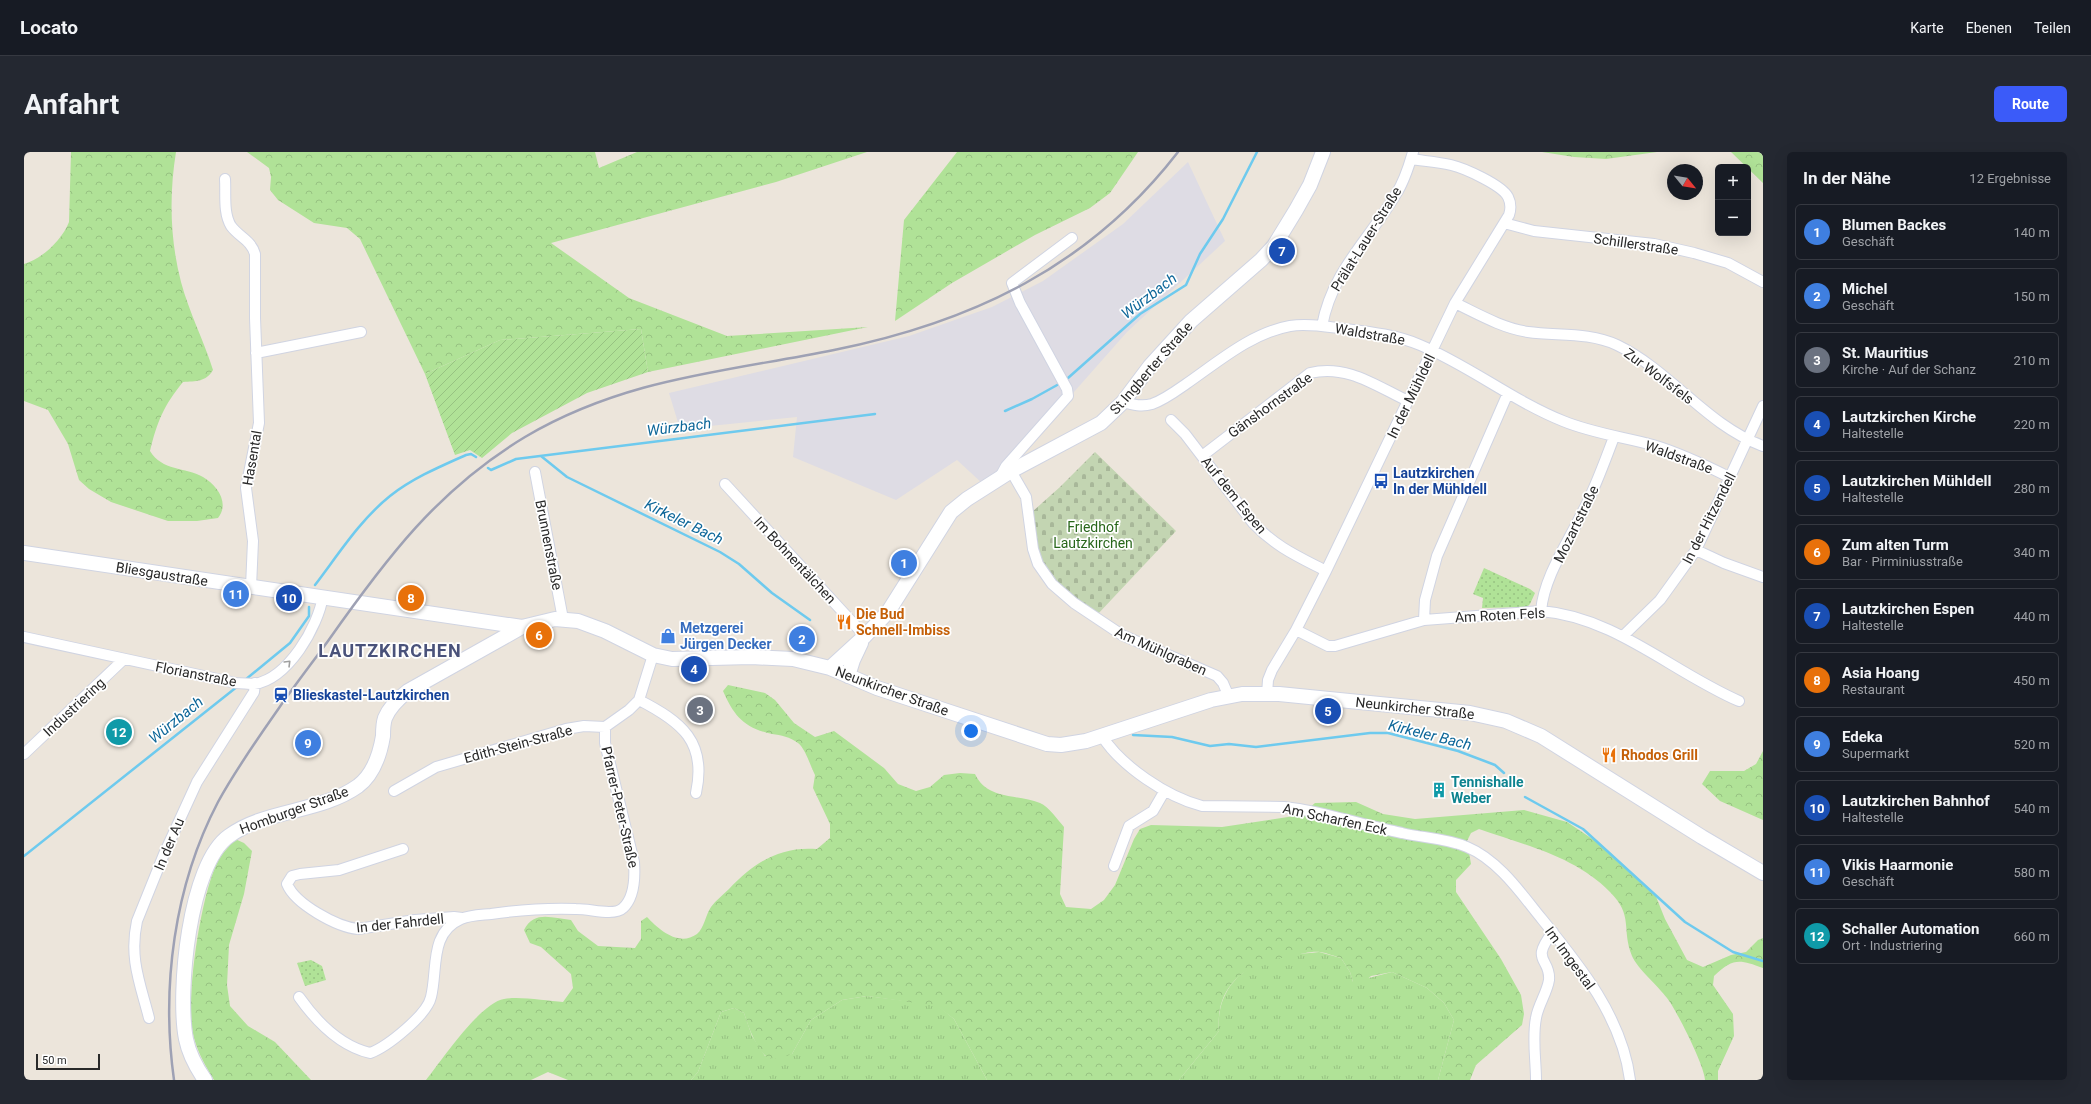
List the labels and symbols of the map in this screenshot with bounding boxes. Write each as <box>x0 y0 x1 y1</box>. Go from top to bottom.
north arrow <box>1667 164 1703 200</box>
street label: Prälat-Lauer-Straße <box>1327 184 1405 294</box>
street label: Schillerstraße <box>1593 230 1679 258</box>
pin: 7 <box>1269 236 1295 266</box>
water label: Würzbach <box>1118 269 1180 323</box>
street label: St.Ingberter Straße <box>1106 318 1196 418</box>
street label: Waldstraße <box>1334 320 1406 348</box>
street label: Zur Wolfsfels <box>1621 345 1697 407</box>
street label: In der Mühldell <box>1384 351 1438 441</box>
street label: Gänshornstraße <box>1225 369 1315 441</box>
water label: Würzbach <box>646 414 712 440</box>
street label: Hasental <box>239 429 265 487</box>
street label: Waldstraße <box>1643 437 1715 477</box>
street label: Auf dem Espen <box>1198 453 1270 537</box>
place label: Lautzkirchen In der Mühldell <box>1393 465 1487 497</box>
street label: In der Hitzendell <box>1679 470 1739 566</box>
bus stop icon: Lautzkirchen In der Mühldell <box>1372 472 1390 490</box>
street label: Mozartstraße <box>1550 483 1602 565</box>
water label: Kirkeler Bach <box>642 495 726 549</box>
street label: Brunnenstraße <box>532 499 566 591</box>
street label: Im Bohnentälchen <box>751 513 839 607</box>
park label: Friedhof Lautzkirchen <box>1053 519 1133 551</box>
pin: 1 <box>891 548 917 578</box>
street label: Bliesgaustraße <box>115 559 209 589</box>
pin: 11 <box>223 579 249 609</box>
pin: 10 <box>276 583 302 613</box>
pin: 8 <box>398 583 424 613</box>
street label: Am Roten Fels <box>1454 605 1546 625</box>
place label: Die Bud Schnell-Imbiss <box>856 606 950 638</box>
restaurant icon: Die Bud Schnell-Imbiss <box>835 613 853 631</box>
pin: 6 <box>526 620 552 650</box>
place label: Metzgerei Jürgen Decker <box>680 620 772 652</box>
pin: 2 <box>789 624 815 654</box>
street label: Am Mühlgraben <box>1113 624 1209 678</box>
shop icon: Metzgerei Jürgen Decker <box>659 627 677 645</box>
district label: LAUTZKIRCHEN <box>318 640 462 661</box>
pin: 4 <box>681 654 707 684</box>
street label: Florianstraße <box>154 658 238 690</box>
one-way arrow <box>283 660 291 668</box>
street label: Neunkircher Straße <box>833 663 951 719</box>
street label: Industriering <box>40 674 108 740</box>
station icon: Blieskastel-Lautzkirchen <box>272 686 290 704</box>
place label: Blieskastel-Lautzkirchen <box>293 687 449 703</box>
water label: Würzbach <box>145 693 207 747</box>
street label: Neunkircher Straße <box>1355 694 1475 722</box>
pin: 3 <box>687 695 713 725</box>
pin: 5 <box>1315 696 1341 726</box>
water label: Kirkeler Bach <box>1387 716 1473 754</box>
pin: 12 <box>106 717 132 747</box>
your location <box>961 721 981 741</box>
street label: Edith-Stein-Straße <box>462 722 574 766</box>
pin: 9 <box>295 728 321 758</box>
street label: Pfarrer-Peter-Straße <box>598 745 642 869</box>
restaurant icon: Rhodos Grill <box>1600 746 1618 764</box>
place label: Rhodos Grill <box>1621 747 1698 763</box>
place label: Tennishalle Weber <box>1451 774 1524 806</box>
building icon: Tennishalle Weber <box>1430 781 1448 799</box>
street label: Homburger Straße <box>237 783 351 837</box>
street label: Am Scharfen Eck <box>1281 800 1390 838</box>
street label: In der Au <box>151 815 187 873</box>
street label: In der Fahrdell <box>355 910 445 936</box>
street label: Im Imgestal <box>1542 923 1598 993</box>
scale bar <box>36 1052 100 1071</box>

